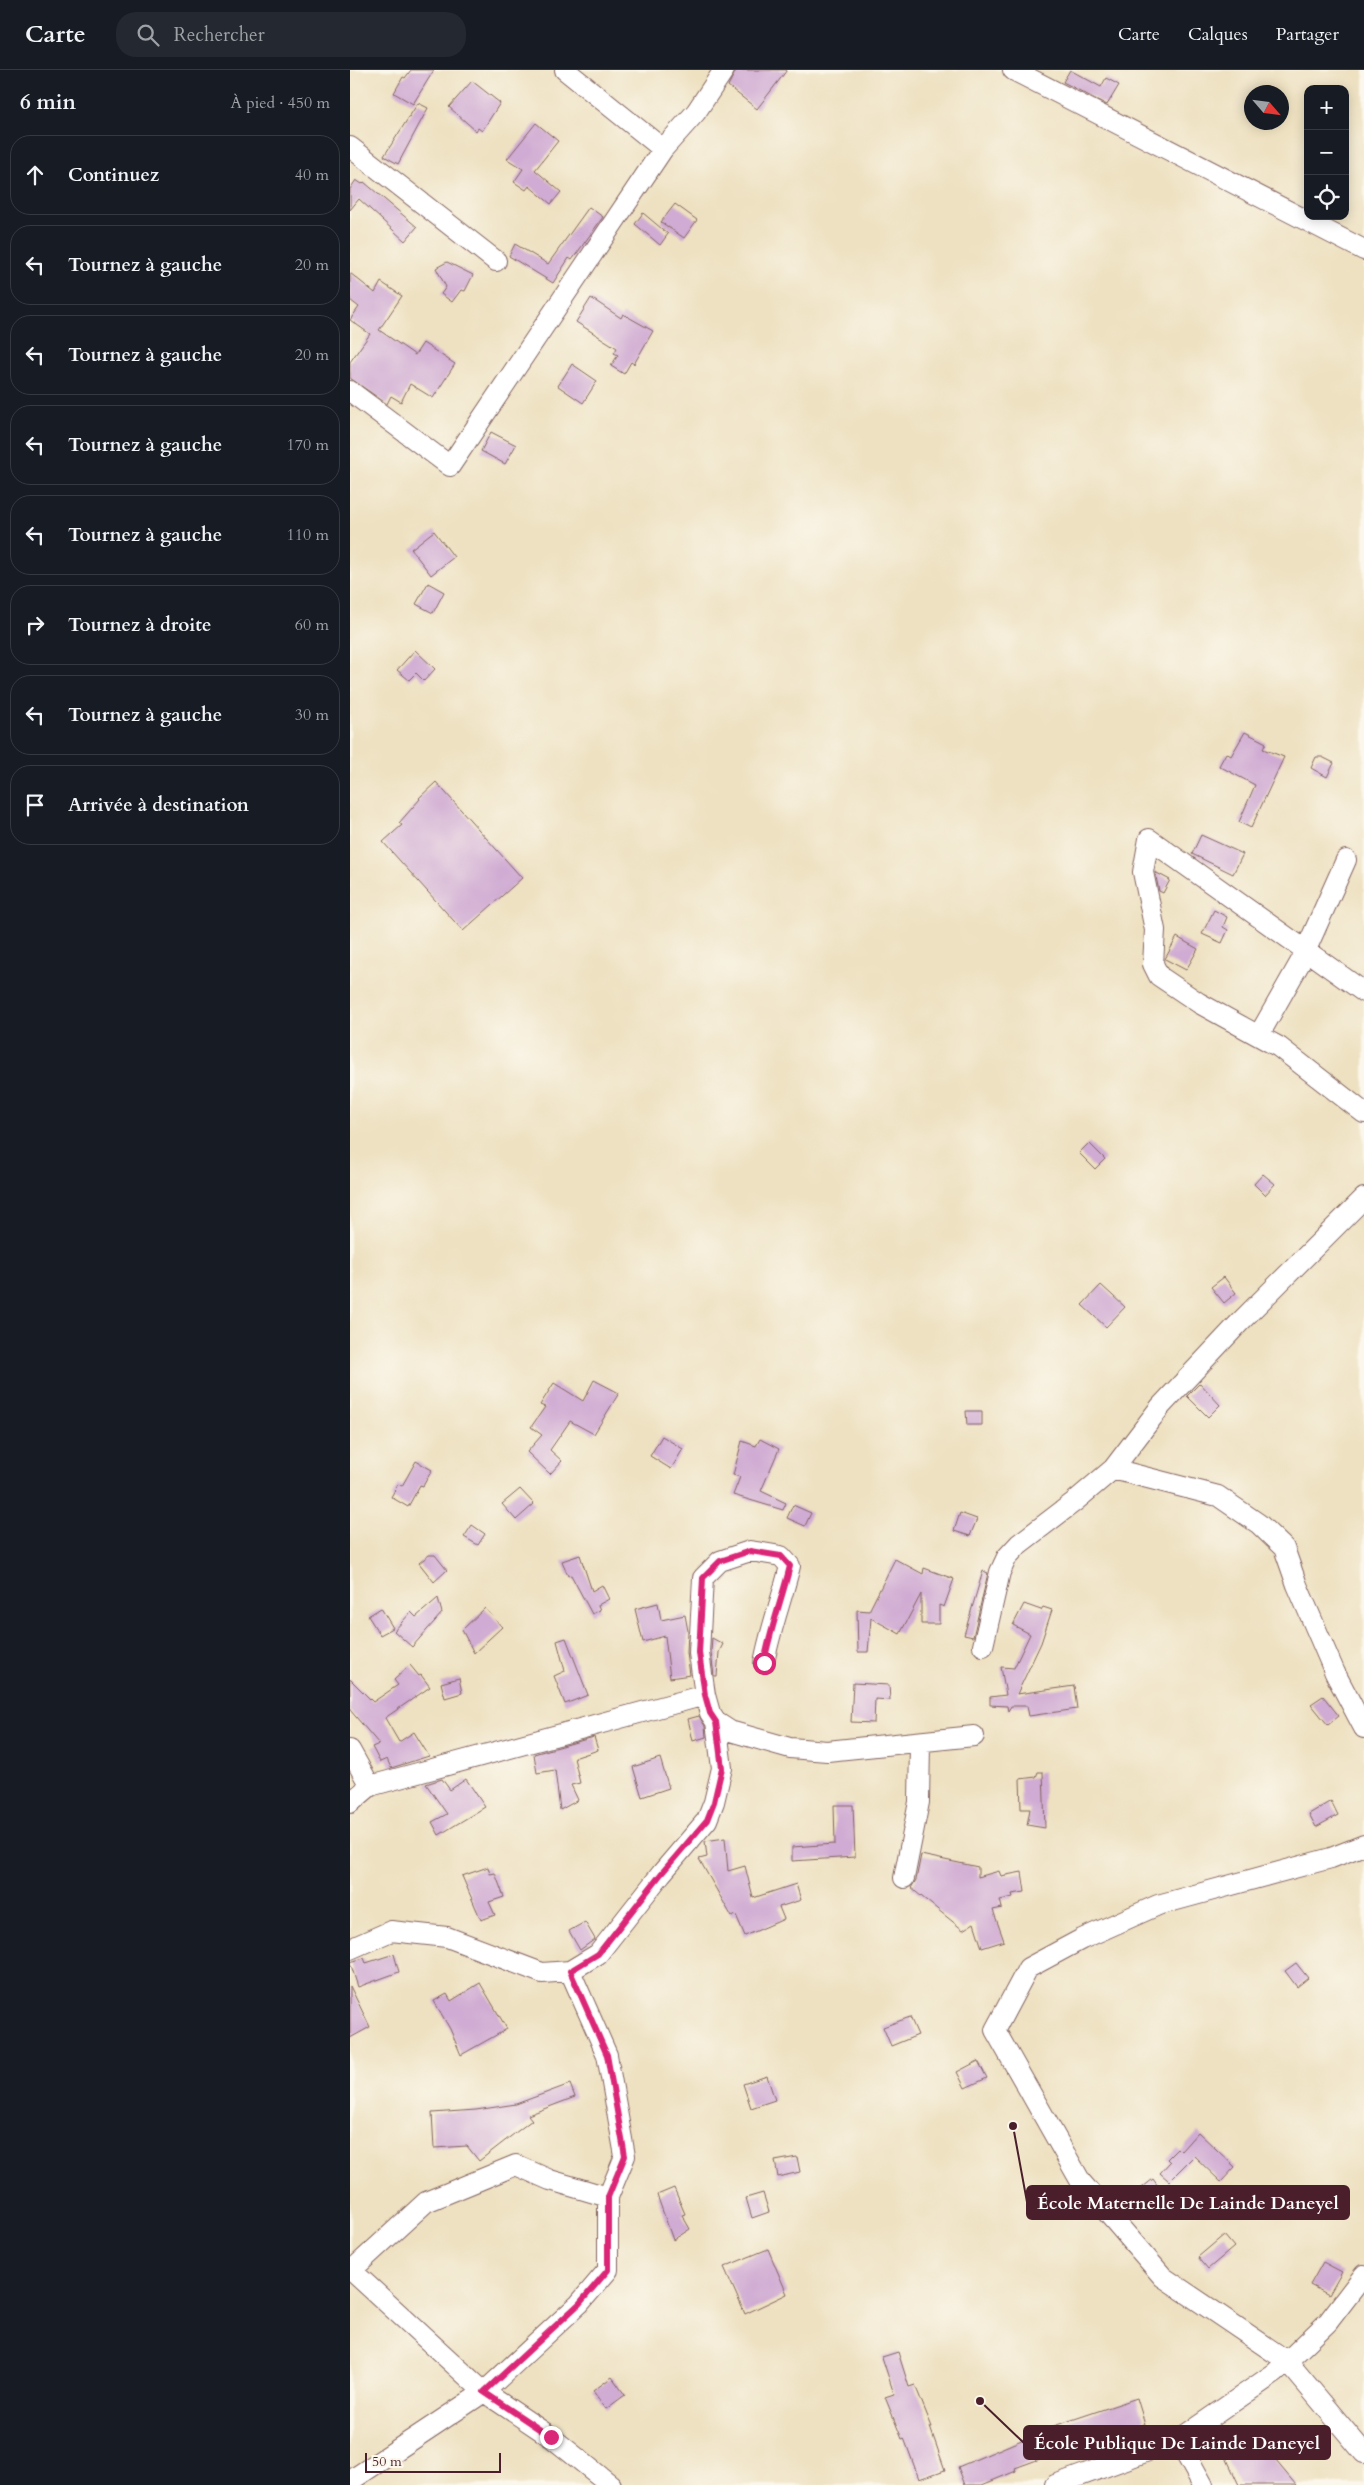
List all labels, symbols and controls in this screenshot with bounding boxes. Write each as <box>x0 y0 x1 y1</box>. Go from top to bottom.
search box <box>116 12 466 57</box>
text: Carte <box>25 18 86 51</box>
icon: search <box>134 21 162 49</box>
text: Rechercher <box>174 22 265 48</box>
text: Carte <box>1118 22 1160 47</box>
text: Calques <box>1188 22 1248 47</box>
text: Partager <box>1276 22 1339 47</box>
north arrow <box>1244 85 1289 130</box>
map controls <box>1304 85 1349 220</box>
button: + <box>1304 85 1349 130</box>
text: 6 min <box>20 88 76 117</box>
text: À pied · 450 m <box>230 92 330 114</box>
button: − <box>1304 130 1349 175</box>
icon: ahead <box>21 161 49 189</box>
text: Continuez <box>68 162 159 188</box>
text: 40 m <box>295 164 329 186</box>
button: locate <box>1304 175 1349 220</box>
icon: left <box>21 251 49 279</box>
text: Tournez à gauche <box>68 252 222 278</box>
text: 20 m <box>295 254 329 276</box>
icon: left <box>21 341 49 369</box>
text: Tournez à gauche <box>68 342 222 368</box>
text: 20 m <box>295 344 329 366</box>
icon: left <box>21 431 49 459</box>
text: Tournez à gauche <box>68 432 222 458</box>
text: 170 m <box>287 434 329 456</box>
icon: left <box>21 521 49 549</box>
text: Tournez à gauche <box>68 522 222 548</box>
text: 110 m <box>287 524 329 546</box>
icon: right <box>21 611 49 639</box>
text: Tournez à droite <box>68 612 211 638</box>
text: 60 m <box>295 614 329 636</box>
icon: left <box>21 701 49 729</box>
text: Tournez à gauche <box>68 702 222 728</box>
text: 30 m <box>295 704 329 726</box>
icon: arrive <box>21 791 49 819</box>
text: Arrivée à destination <box>68 792 249 818</box>
route start <box>753 1652 776 1675</box>
callout: École Maternelle De Lainde Daneyel <box>1027 2186 1349 2219</box>
text: École Maternelle De Lainde Daneyel <box>1037 2191 1339 2216</box>
route end <box>540 2426 563 2449</box>
callout: École Publique De Lainde Daneyel <box>1024 2426 1330 2459</box>
text: École Publique De Lainde Daneyel <box>1034 2431 1320 2456</box>
scale bar <box>365 2450 501 2473</box>
text: 50 m <box>372 2452 402 2471</box>

